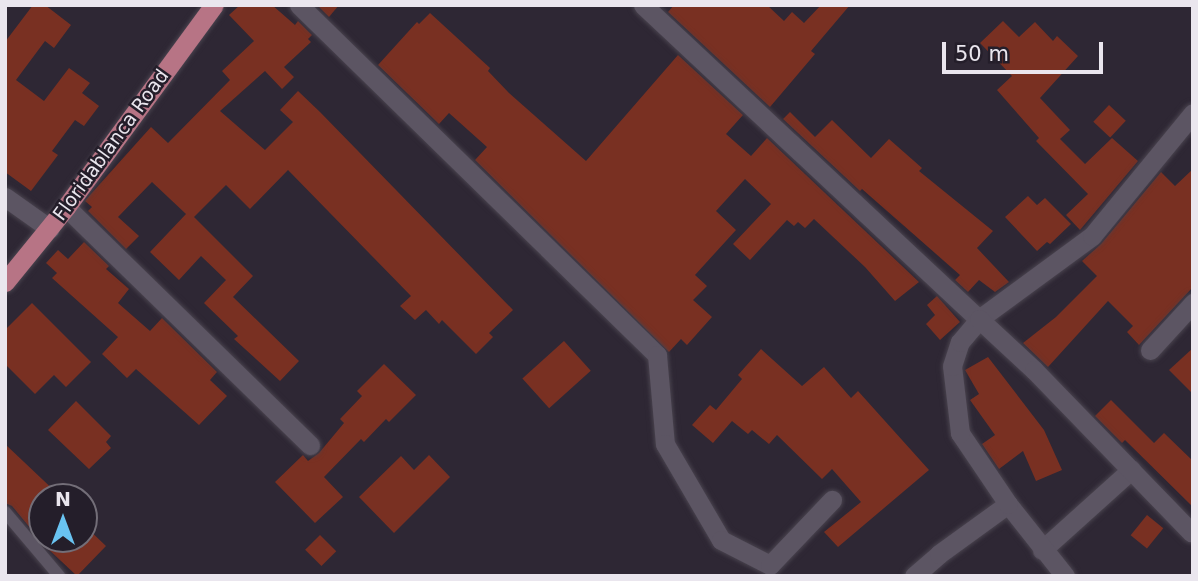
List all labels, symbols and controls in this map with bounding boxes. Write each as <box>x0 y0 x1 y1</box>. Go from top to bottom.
scale bar <box>946 28 1107 72</box>
text: 50 m <box>955 42 1009 66</box>
street label: Floridablanca Road <box>48 65 174 225</box>
north arrow <box>28 483 98 553</box>
text: N <box>55 488 71 510</box>

